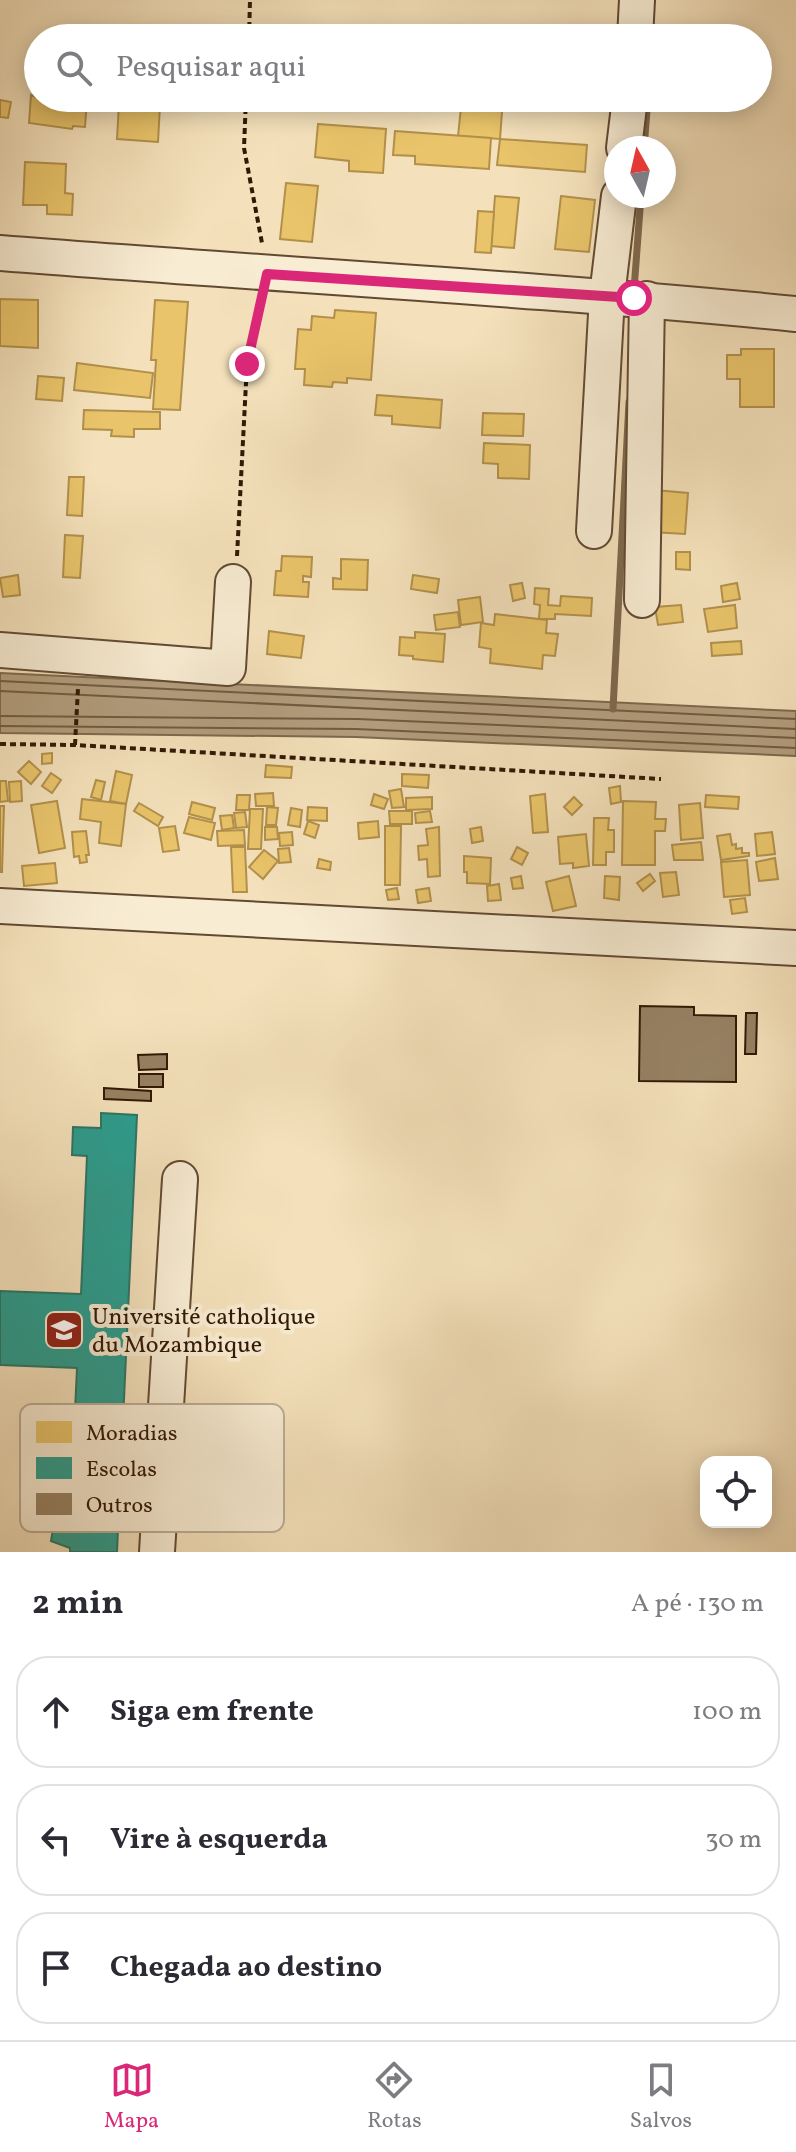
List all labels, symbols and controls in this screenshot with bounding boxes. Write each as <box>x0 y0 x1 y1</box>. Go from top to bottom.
search box <box>24 24 772 112</box>
icon: search <box>52 46 96 90</box>
text: Pesquisar aqui <box>116 47 306 89</box>
north arrow <box>604 136 676 208</box>
route start <box>616 280 652 316</box>
route end <box>229 346 265 382</box>
place label: Université catholique du Mozambique <box>92 1301 315 1363</box>
school or university icon: Université catholique du Mozambique <box>43 1309 85 1351</box>
legend <box>20 1404 284 1532</box>
text: Moradias <box>86 1419 177 1450</box>
text: Escolas <box>86 1455 157 1486</box>
map controls <box>700 1456 772 1528</box>
button: locate <box>700 1456 772 1528</box>
text: Outros <box>86 1491 153 1522</box>
text: 2 min <box>32 1581 124 1628</box>
text: A pé · 130 m <box>631 1586 764 1622</box>
icon: ahead <box>34 1690 78 1734</box>
text: Siga em frente <box>110 1691 314 1733</box>
text: 100 m <box>692 1694 762 1730</box>
icon: left <box>34 1818 78 1862</box>
text: Vire à esquerda <box>110 1819 328 1861</box>
text: 30 m <box>705 1822 762 1858</box>
icon: arrive <box>34 1946 78 1990</box>
text: Chegada ao destino <box>110 1947 382 1989</box>
tab: Mapa <box>104 2058 159 2137</box>
tab: Rotas <box>367 2058 422 2137</box>
tab: Salvos <box>630 2058 692 2137</box>

